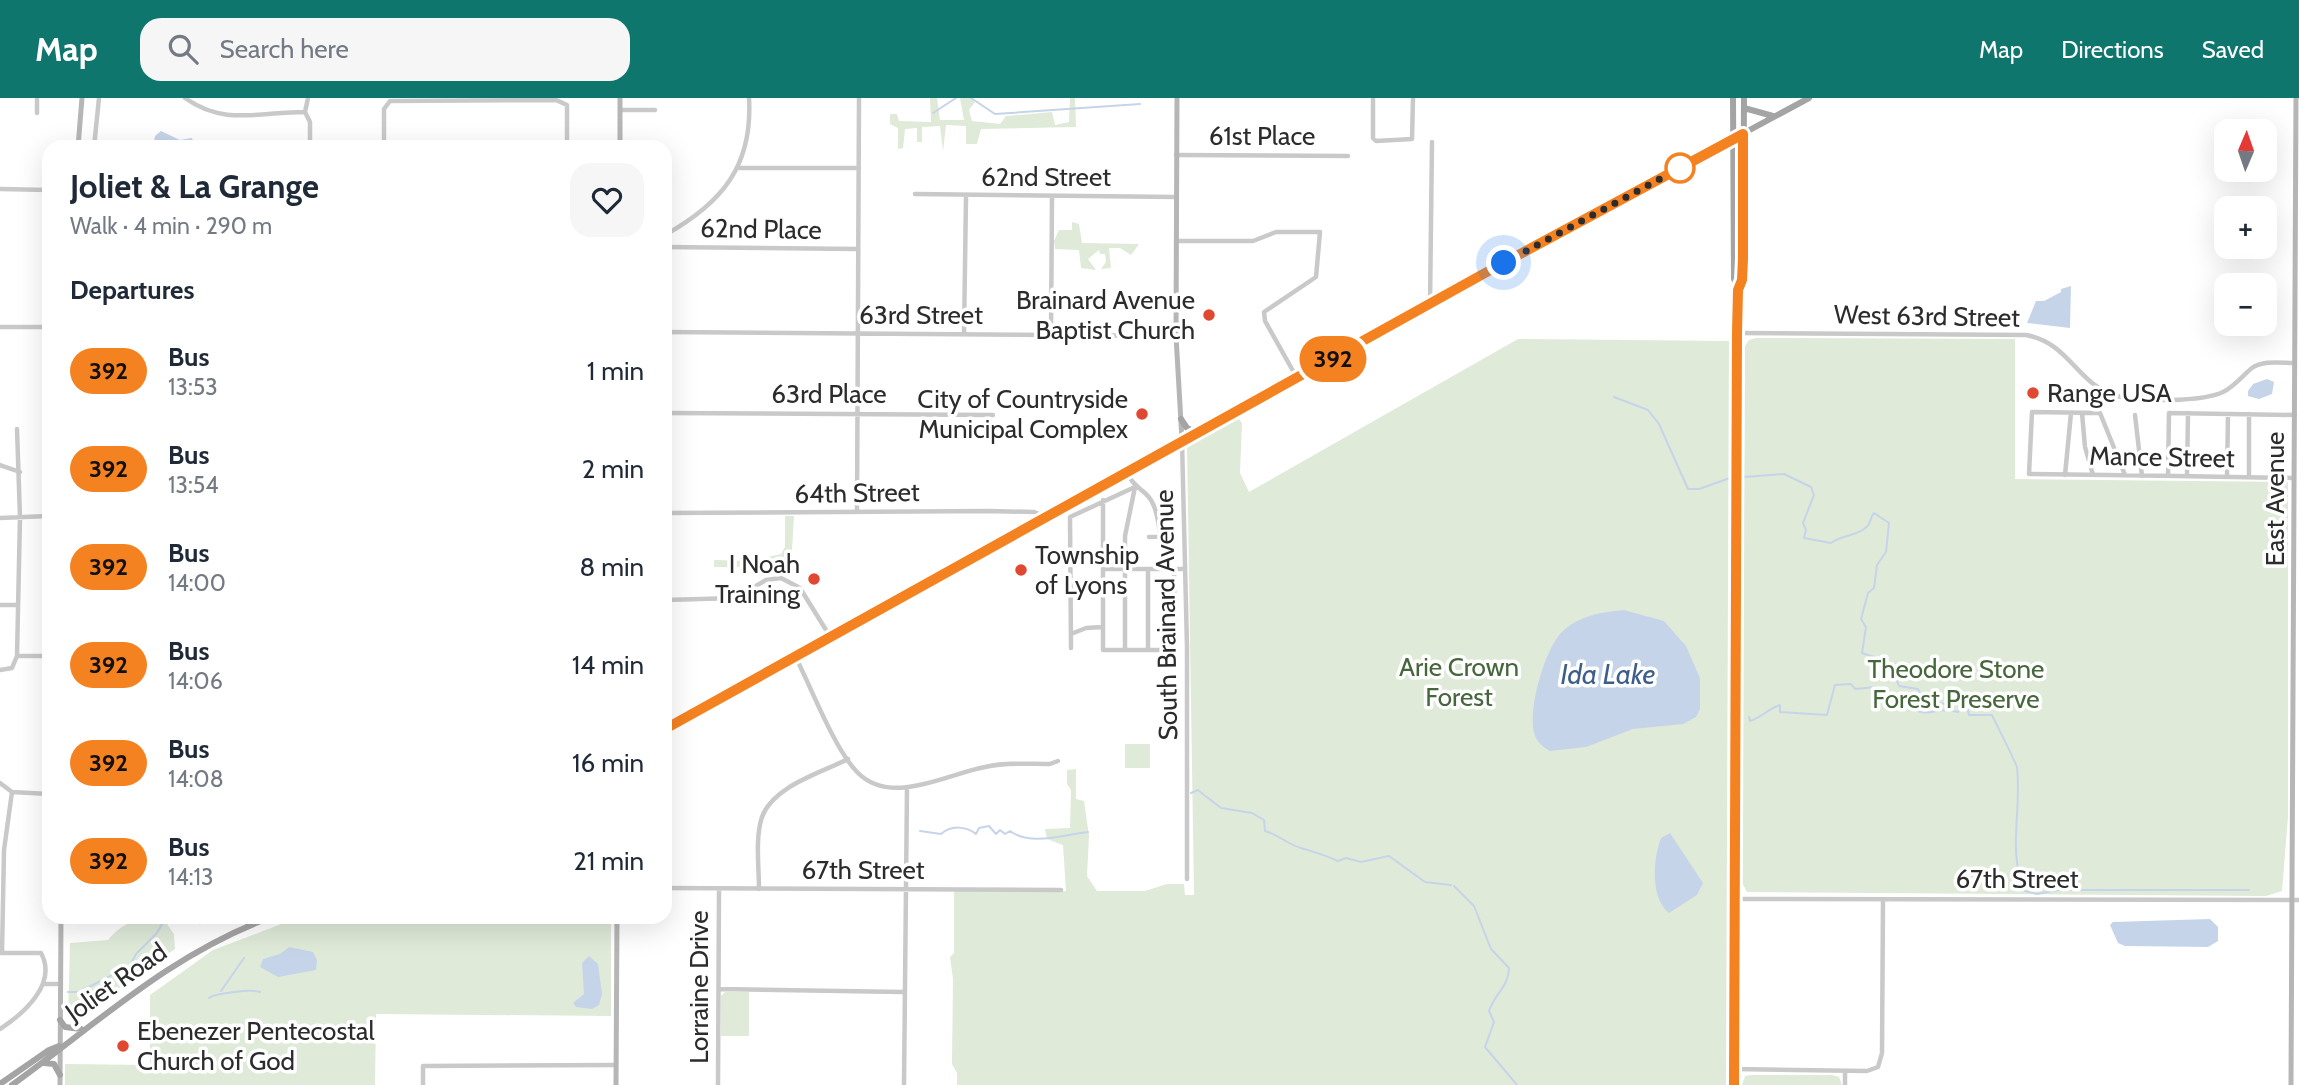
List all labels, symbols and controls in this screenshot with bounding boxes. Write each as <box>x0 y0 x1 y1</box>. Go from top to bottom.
search box <box>140 18 630 81</box>
text: Map <box>35 29 98 69</box>
icon: search <box>164 30 202 68</box>
text: Search here <box>220 33 349 65</box>
text: Map <box>1979 35 2023 64</box>
text: Directions <box>2061 35 2164 64</box>
text: Saved <box>2202 35 2264 64</box>
north arrow <box>2214 119 2277 182</box>
map controls <box>2214 119 2277 336</box>
street label: 61st Place <box>1209 120 1315 152</box>
unlabelled marker <box>1665 153 1695 183</box>
street label: 62nd Street <box>981 161 1111 193</box>
button: heart <box>570 163 644 237</box>
text: Joliet & La Grange <box>70 166 319 206</box>
button: + <box>2214 196 2277 259</box>
text: Walk · 4 min · 290 m <box>70 212 272 240</box>
street label: 62nd Place <box>700 212 822 246</box>
your location <box>1486 245 1521 280</box>
button: − <box>2214 273 2277 336</box>
text: Departures <box>70 274 194 306</box>
place label: Brainard Avenue Baptist Church <box>1016 284 1195 346</box>
street label: West 63rd Street <box>1834 298 2021 334</box>
street label: 63rd Street <box>859 299 983 331</box>
marker: Brainard Avenue Baptist Church <box>1201 307 1217 323</box>
line badge: 392 <box>1293 336 1373 382</box>
text: Bus <box>168 341 209 373</box>
text: 392 <box>1313 344 1353 373</box>
text: 1 min <box>587 355 644 387</box>
text: 392 <box>89 356 128 385</box>
text: 13:53 <box>168 373 218 401</box>
place label: Range USA <box>2047 377 2172 409</box>
street label: 63rd Place <box>771 378 887 410</box>
place label: City of Countryside Municipal Complex <box>917 383 1129 445</box>
marker: Range USA <box>2025 385 2041 401</box>
marker: City of Countryside Municipal Complex <box>1134 406 1150 422</box>
street label: East Avenue <box>2259 432 2291 566</box>
text: Bus <box>168 439 209 471</box>
street label: Mance Street <box>2089 440 2235 474</box>
text: 2 min <box>582 453 644 485</box>
text: 392 <box>89 454 128 483</box>
text: 13:54 <box>168 471 218 499</box>
street label: 64th Street <box>794 476 920 510</box>
street label: South Brainard Avenue <box>1148 489 1184 741</box>
text: Bus <box>168 537 209 569</box>
place label: Township of Lyons <box>1035 539 1139 601</box>
place label: I Noah Training <box>715 548 801 610</box>
text: 8 min <box>580 551 644 583</box>
text: 392 <box>89 552 128 581</box>
marker: Township of Lyons <box>1013 562 1029 578</box>
text: 14:00 <box>168 569 226 597</box>
marker: I Noah Training <box>806 571 822 587</box>
text: Bus <box>168 635 209 667</box>
text: 14 min <box>572 649 644 681</box>
text: 392 <box>89 650 128 679</box>
park label: Arie Crown Forest <box>1399 651 1519 713</box>
park label: Theodore Stone Forest Preserve <box>1868 653 2044 715</box>
water label: Ida Lake <box>1561 657 1656 691</box>
text: 14:06 <box>168 667 223 695</box>
text: Bus <box>168 733 209 765</box>
text: 16 min <box>572 747 644 779</box>
text: 392 <box>89 748 128 777</box>
text: 14:08 <box>168 765 224 793</box>
text: Bus <box>168 831 209 863</box>
text: 21 min <box>573 845 644 877</box>
text: 392 <box>89 846 128 875</box>
street label: 67th Street <box>801 854 925 886</box>
text: 14:13 <box>168 863 214 891</box>
street label: 67th Street <box>1955 863 2079 895</box>
street label: Lorraine Drive <box>683 910 715 1064</box>
street label: Joliet Road <box>58 935 173 1029</box>
place label: Ebenezer Pentecostal Church of God <box>137 1015 375 1077</box>
marker: Ebenezer Pentecostal Church of God <box>115 1038 131 1054</box>

